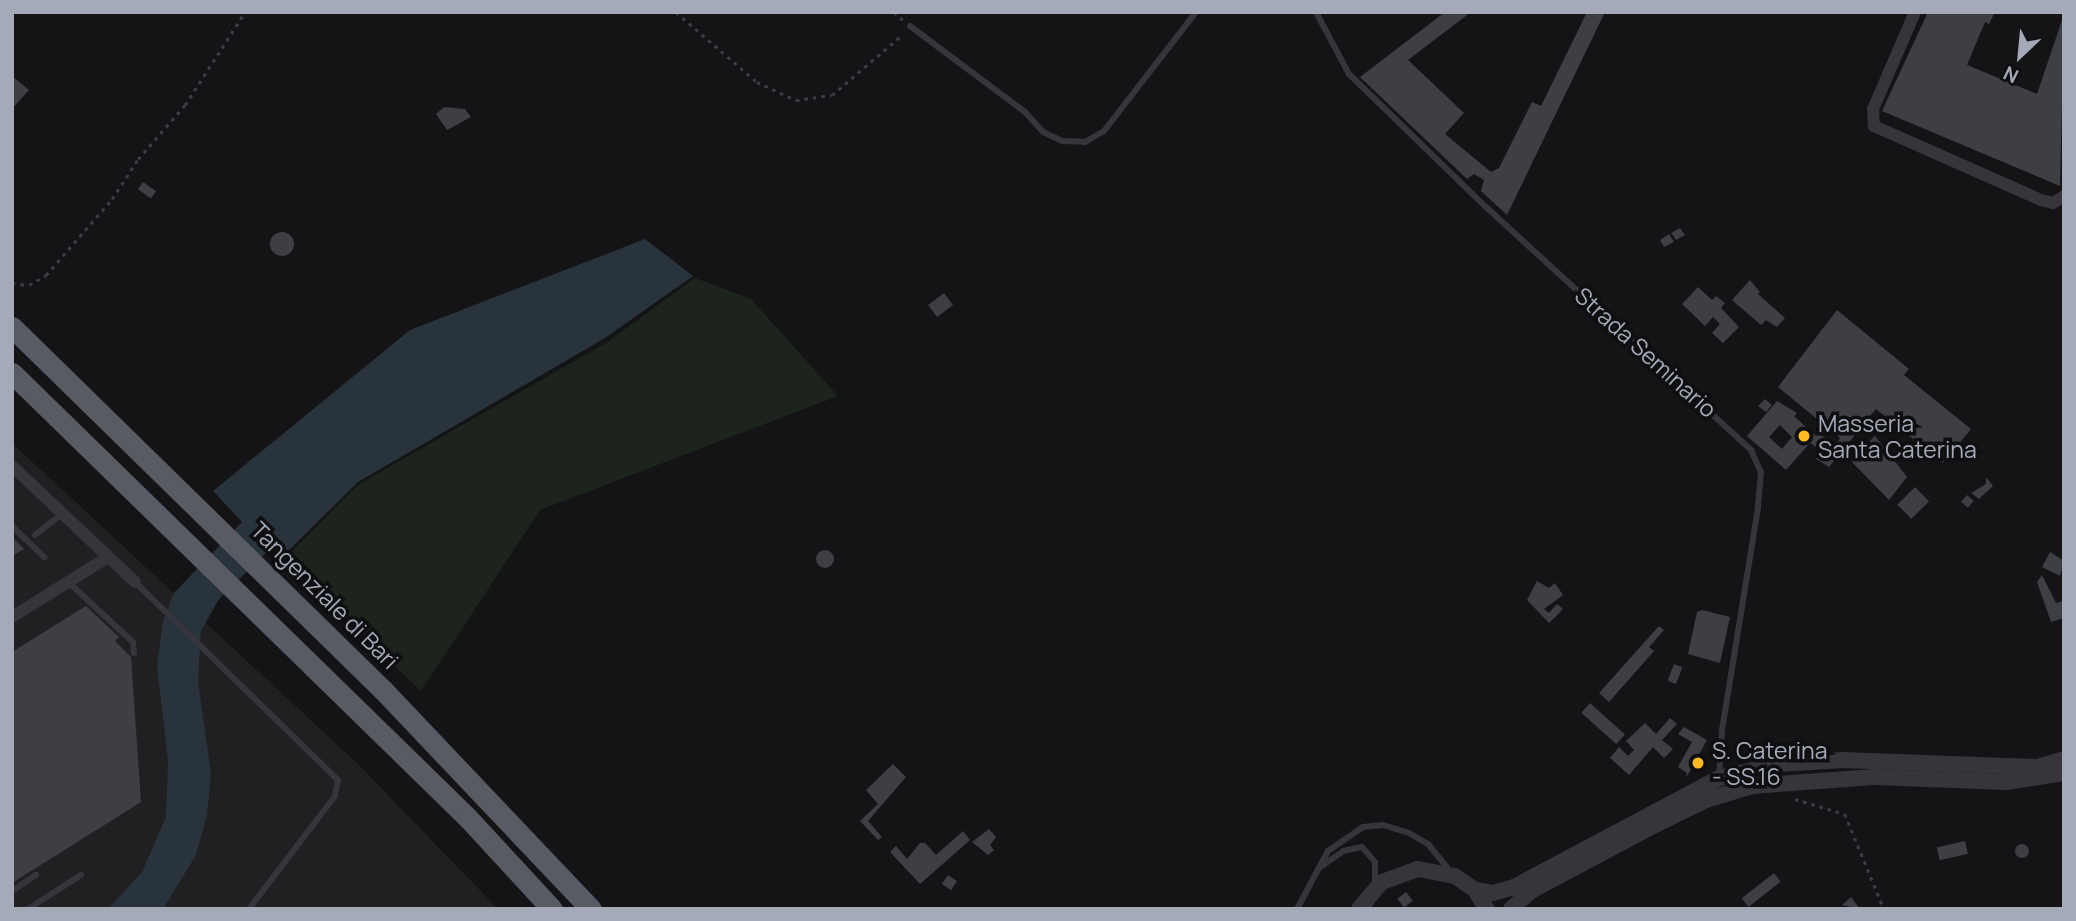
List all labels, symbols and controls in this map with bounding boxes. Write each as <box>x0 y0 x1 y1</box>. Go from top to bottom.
north arrow <box>1985 21 2055 91</box>
text: N <box>1999 60 2023 90</box>
street label: Strada Seminario <box>1570 281 1722 423</box>
place label: Masseria Santa Caterina <box>1818 409 1977 463</box>
marker: Masseria Santa Caterina <box>1796 428 1812 444</box>
street label: Tangenziale di Bari <box>246 516 404 674</box>
place label: S. Caterina - SS.16 <box>1712 736 1828 790</box>
marker: S. Caterina - SS.16 <box>1690 755 1706 771</box>

